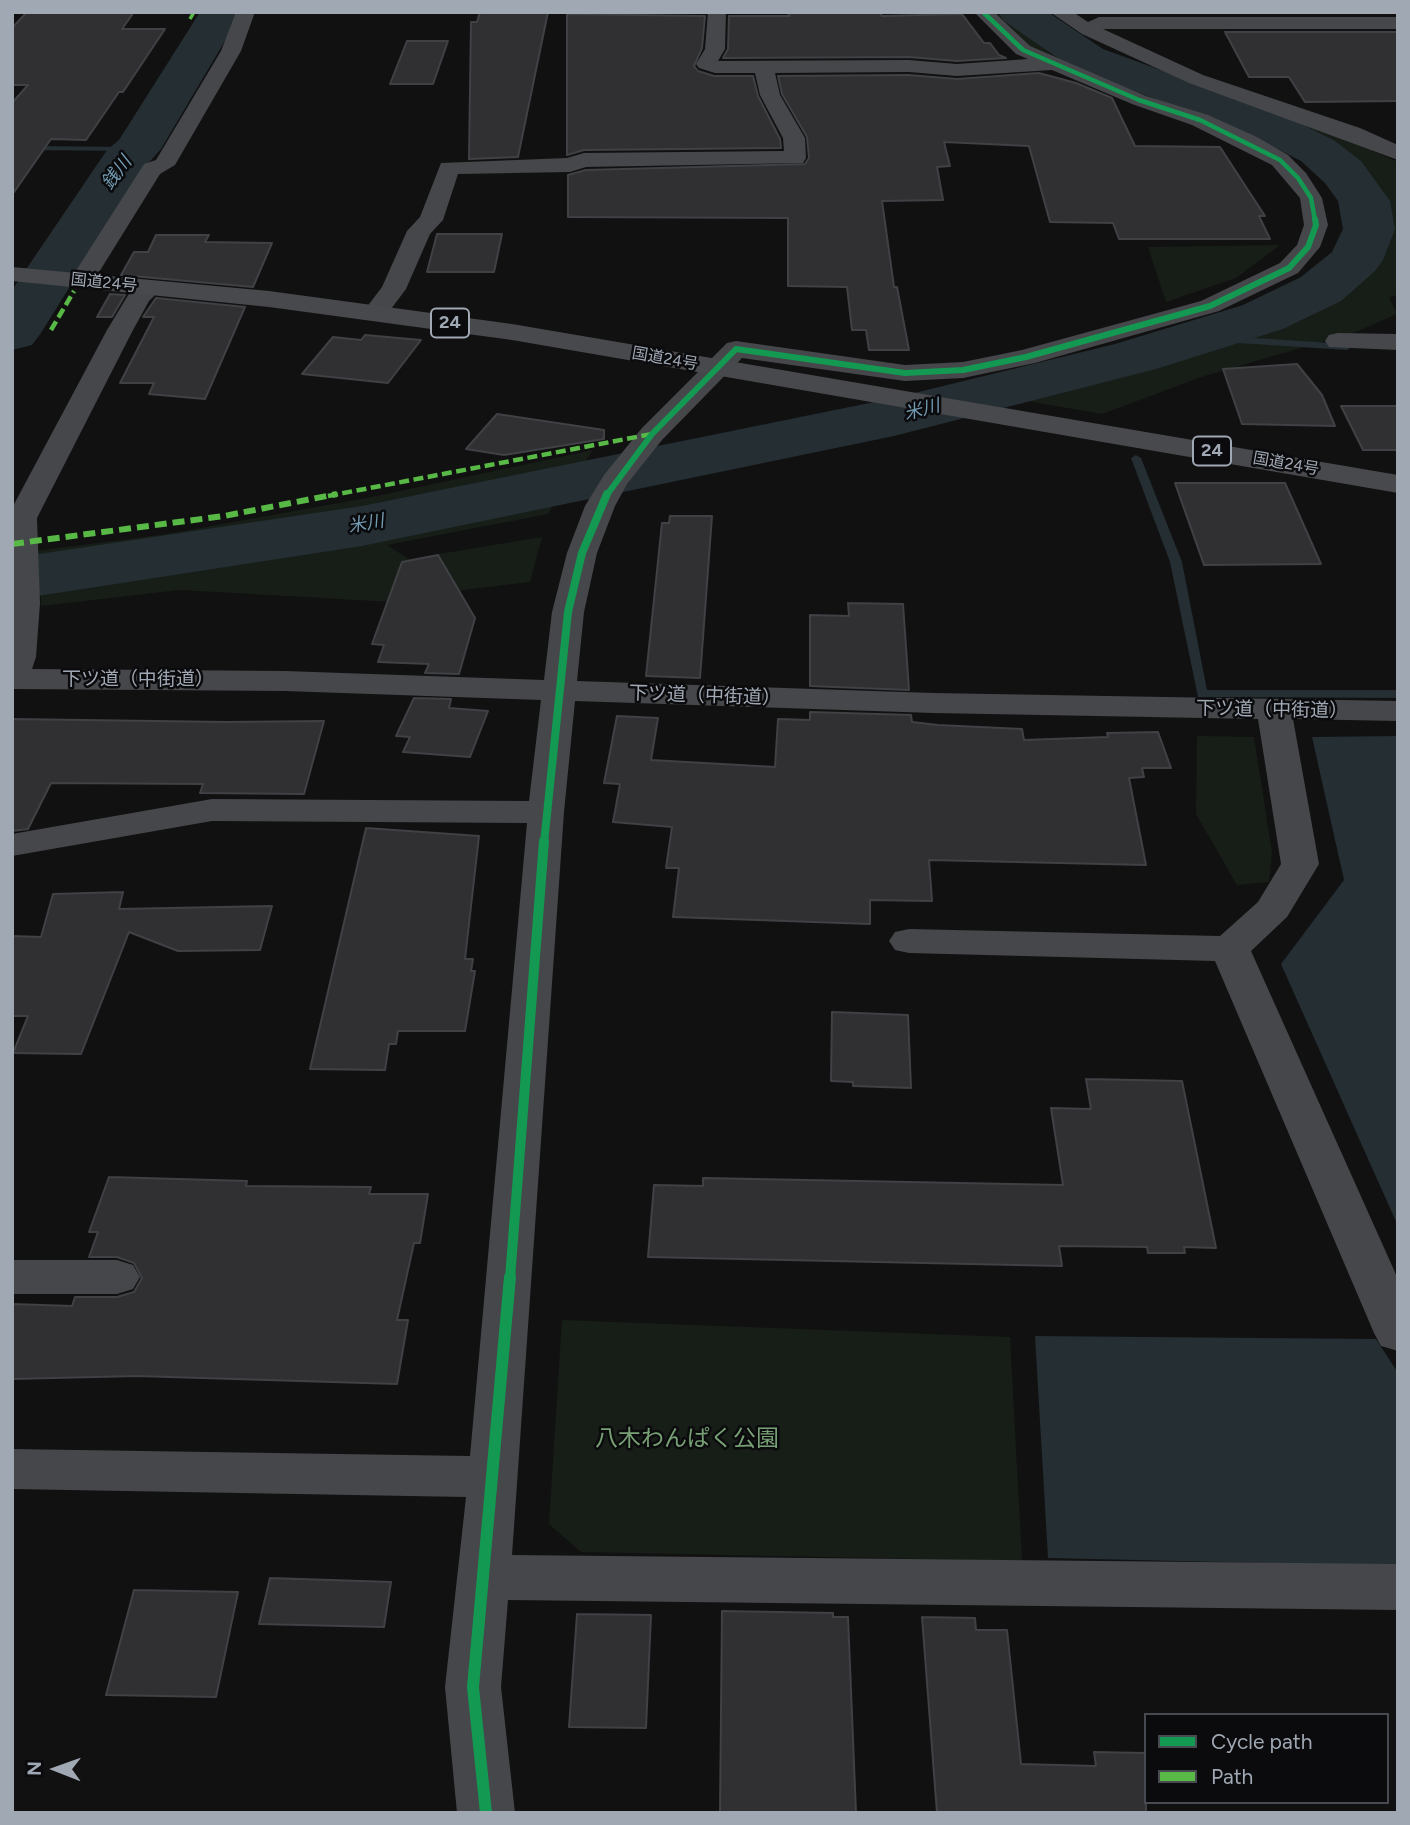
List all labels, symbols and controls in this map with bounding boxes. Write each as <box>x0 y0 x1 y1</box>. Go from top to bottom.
water label: 銭川 <box>98 152 136 194</box>
street label: 国道24号 <box>70 270 138 296</box>
road number: 24 <box>431 309 469 338</box>
street label: 国道24号 <box>630 344 700 374</box>
water label: 米川 <box>902 395 942 425</box>
road number: 24 <box>1193 436 1231 466</box>
street label: 国道24号 <box>1251 449 1321 479</box>
water label: 米川 <box>346 510 386 538</box>
street label: 下ツ道（中街道） <box>62 668 214 690</box>
street label: 下ツ道（中街道） <box>629 682 781 710</box>
street label: 下ツ道（中街道） <box>1196 697 1348 723</box>
park label: 八木わんぱく公園 <box>595 1425 779 1453</box>
legend <box>1144 1713 1389 1804</box>
text: Cycle path <box>1211 1729 1312 1754</box>
north arrow <box>21 1734 91 1804</box>
text: N <box>23 1761 46 1776</box>
text: Path <box>1211 1764 1253 1789</box>

